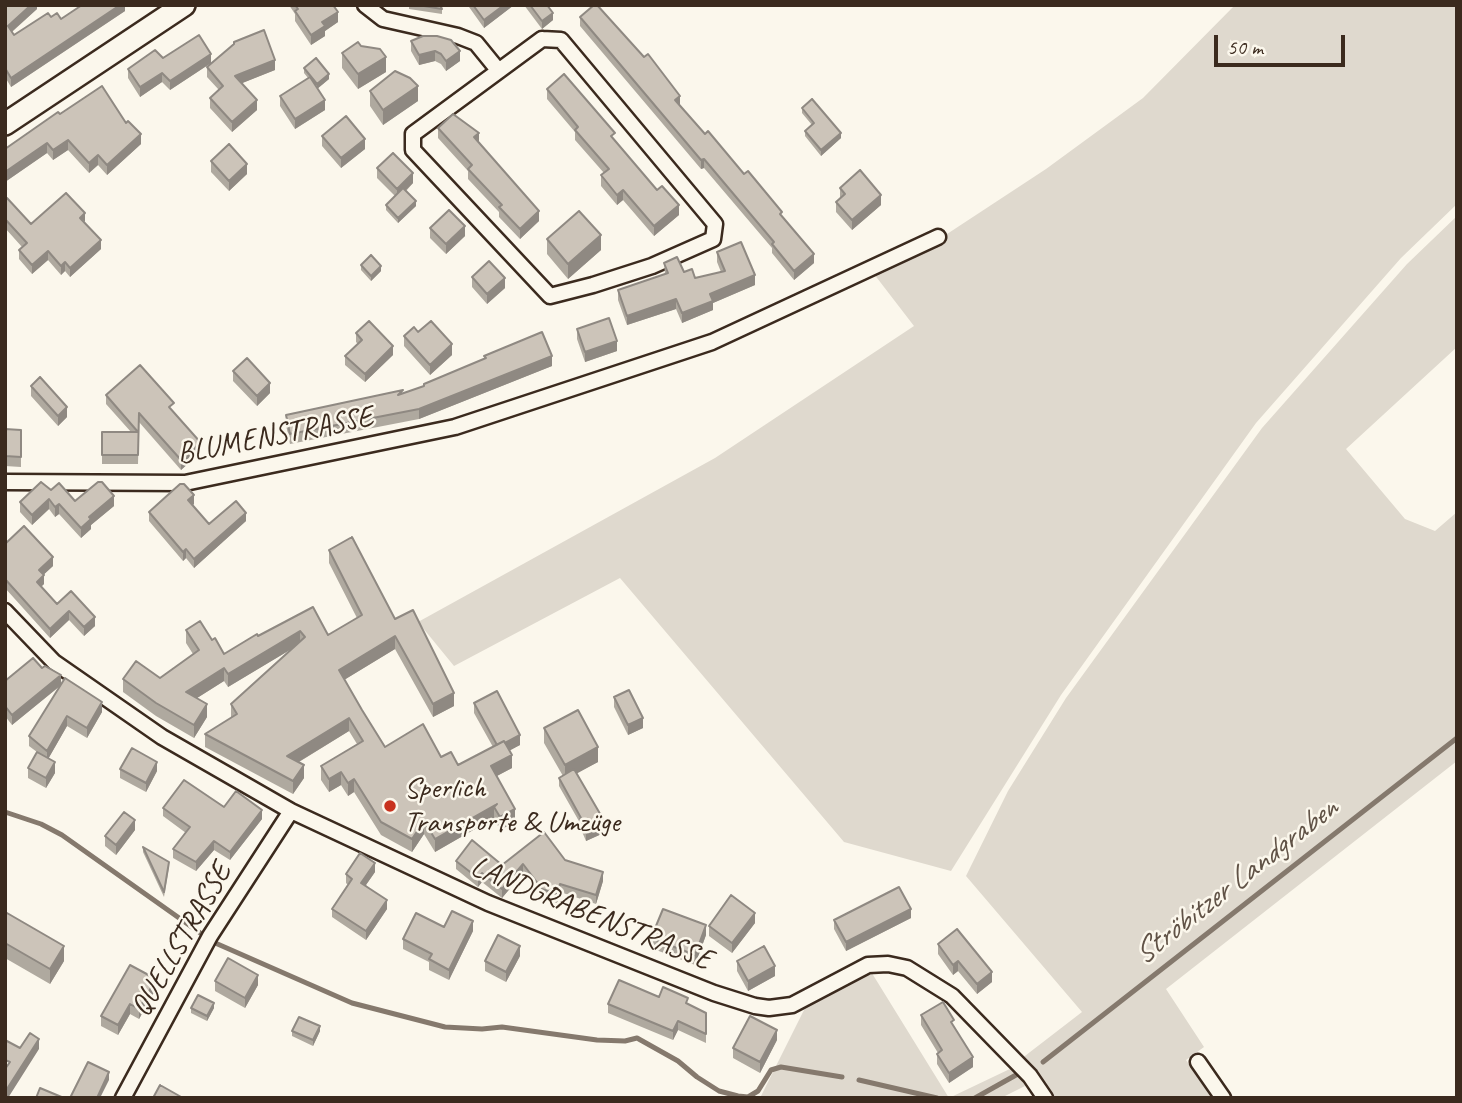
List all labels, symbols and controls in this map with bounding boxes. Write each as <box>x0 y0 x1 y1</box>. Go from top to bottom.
scale bar <box>1217 21 1348 65</box>
text: 50 m <box>1227 34 1263 60</box>
street label: BLUMENSTRASSE <box>174 399 376 473</box>
place label: Sperlich Transporte & Umzüge <box>404 771 620 842</box>
water label: Ströbitzer Landgraben <box>1126 790 1346 974</box>
marker: Sperlich Transporte & Umzüge <box>382 798 398 814</box>
street label: LANDGRABENSTRASSE <box>465 849 717 979</box>
street label: QUELLSTRASSE <box>124 857 240 1023</box>

